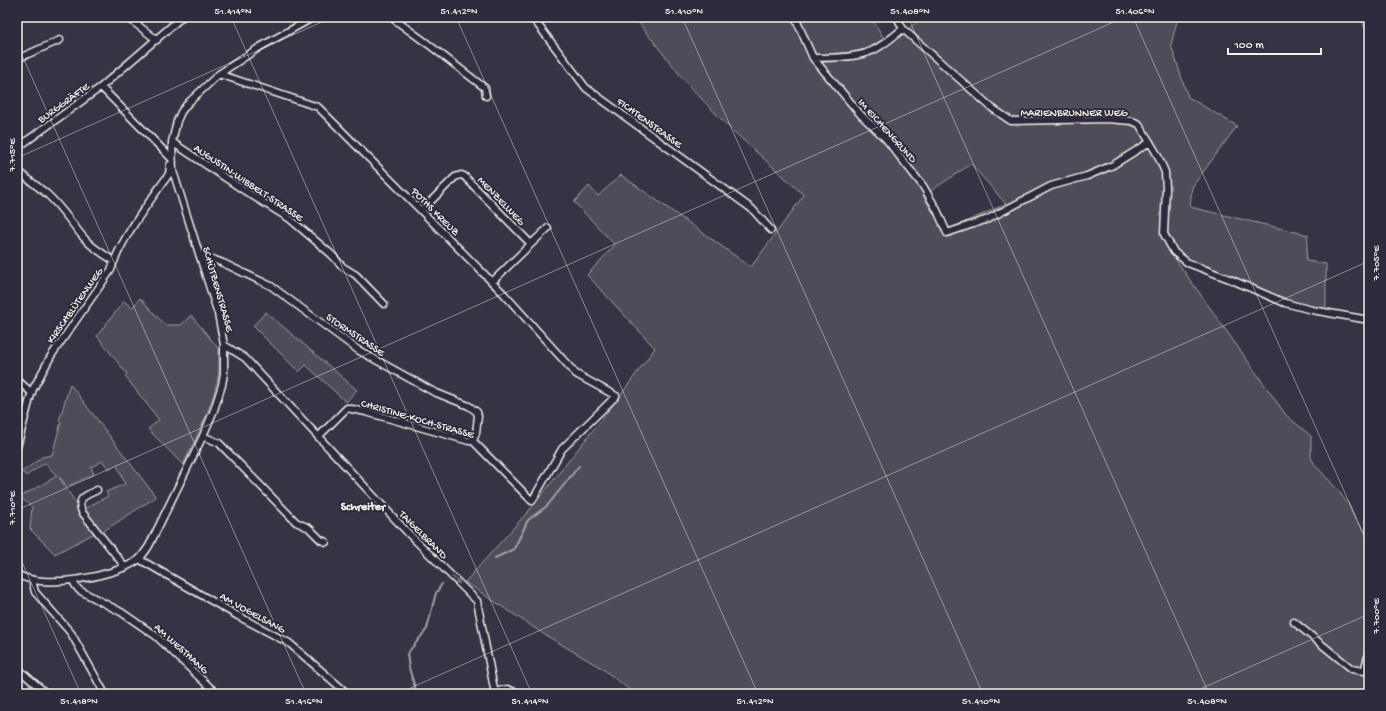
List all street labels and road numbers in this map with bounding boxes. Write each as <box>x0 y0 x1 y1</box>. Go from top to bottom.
street label: BURGGRÄFTE <box>35 80 93 127</box>
street label: FICHTENSTRASSE <box>613 95 685 152</box>
street label: IM EICHENGRUND <box>855 97 919 166</box>
street label: MARIENBRUNNER WEG <box>1020 108 1129 120</box>
street label: AUGUSTIN-WIBBELT-STRASSE <box>191 143 306 225</box>
street label: MENZELWEG <box>474 175 527 229</box>
street label: POTHS KREUZ <box>407 185 462 240</box>
street label: SCHÜTZENSTRASSE <box>199 246 235 334</box>
street label: KIRSCHBLÜTENWEG <box>45 265 107 346</box>
street label: STORMSTRASSE <box>323 312 387 360</box>
street label: CHRISTINE-KOCH-STRASSE <box>359 398 476 442</box>
street label: TAIGELBRAND <box>395 508 450 563</box>
street label: AM VOGELSANG <box>217 591 288 637</box>
street label: AM WESTHANG <box>151 622 211 678</box>

